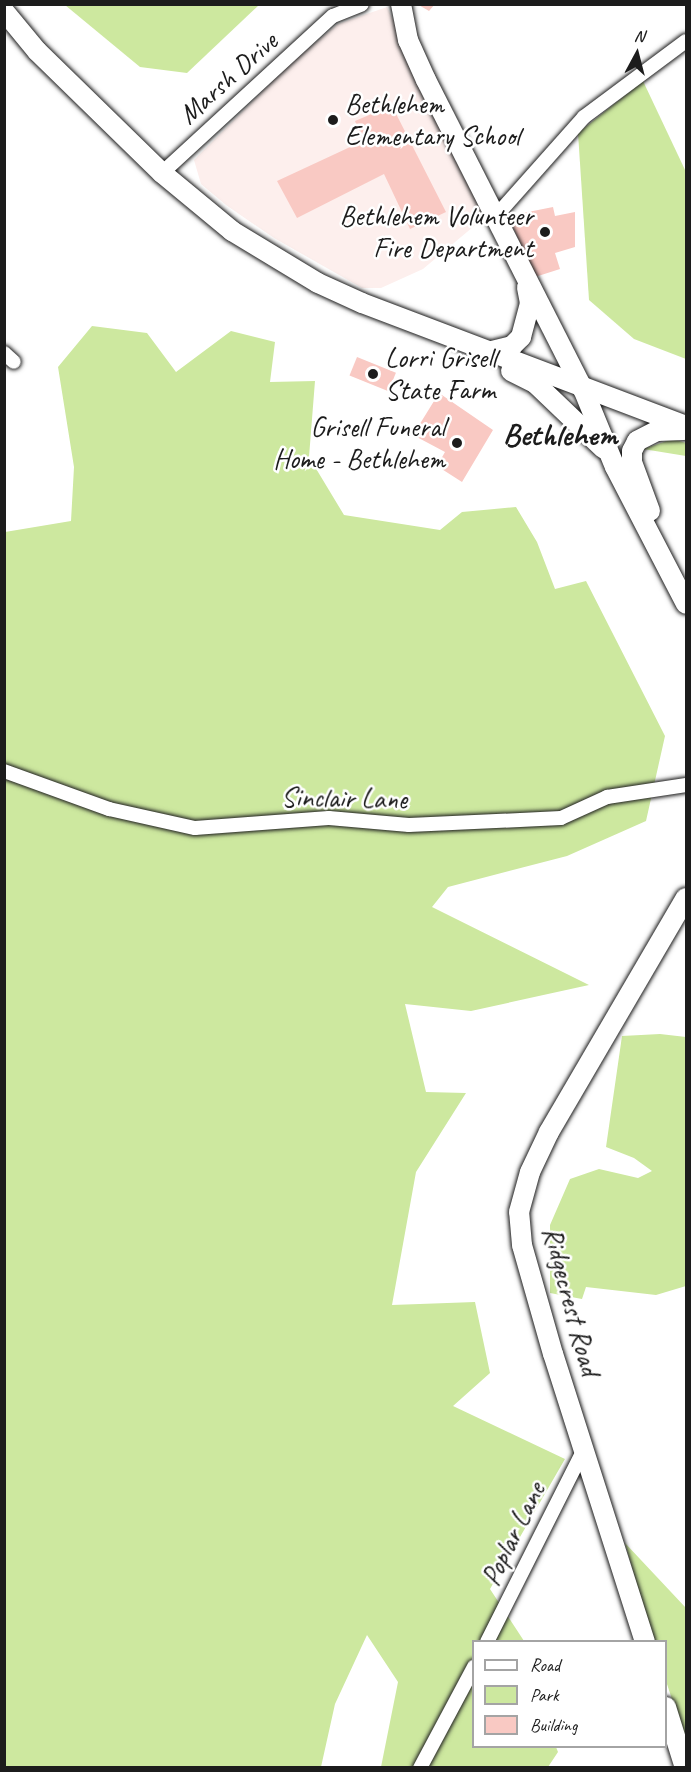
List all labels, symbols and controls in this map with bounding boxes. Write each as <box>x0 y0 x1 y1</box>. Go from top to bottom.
north arrow <box>607 24 667 84</box>
street label: Marsh Drive <box>172 25 284 131</box>
text: N <box>633 26 645 47</box>
place label: Bethlehem Elementary School <box>345 87 520 153</box>
marker: Bethlehem Elementary School <box>326 113 340 127</box>
place label: Bethlehem Volunteer Fire Department <box>340 199 533 265</box>
marker: Bethlehem Volunteer Fire Department <box>538 225 552 239</box>
place label: Lorri Grisell State Farm <box>385 341 497 407</box>
marker: Lorri Grisell State Farm <box>366 367 380 381</box>
place label: Grisell Funeral Home - Bethlehem <box>273 410 445 476</box>
district label: Bethlehem <box>503 416 617 454</box>
marker: Grisell Funeral Home - Bethlehem <box>450 436 464 450</box>
street label: Sinclair Lane <box>281 780 407 816</box>
street label: Ridgecrest Road <box>535 1223 607 1379</box>
street label: Poplar Lane <box>474 1477 552 1591</box>
legend <box>472 1640 667 1748</box>
text: Road <box>530 1654 560 1676</box>
text: Park <box>530 1684 559 1706</box>
text: Building <box>530 1714 577 1736</box>

